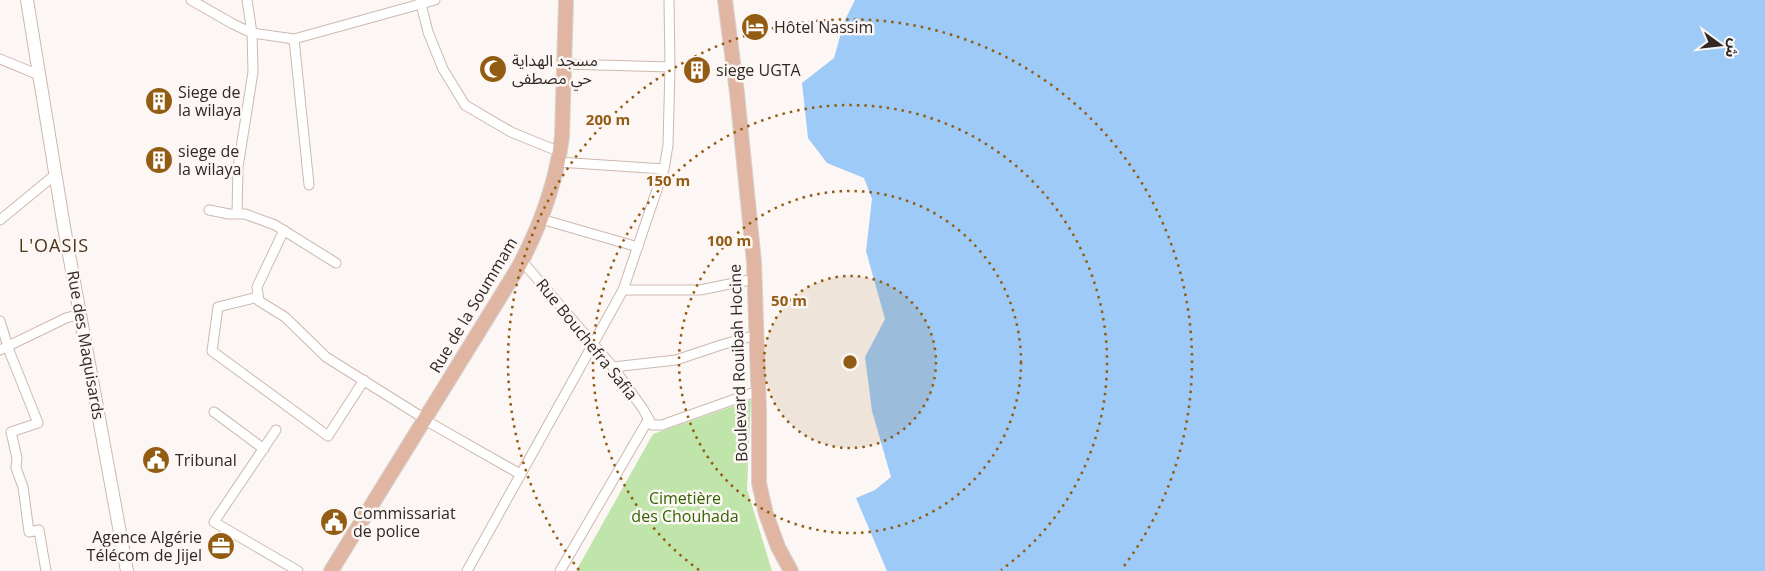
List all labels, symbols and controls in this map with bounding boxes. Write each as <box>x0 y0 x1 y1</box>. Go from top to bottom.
hotel icon: Hôtel Nassim <box>740 12 770 42</box>
place label: Hôtel Nassim <box>774 16 873 38</box>
north arrow <box>1695 20 1745 70</box>
text: ش <box>1721 37 1745 60</box>
place label: مسجد الهداية حي مصطفى <box>512 49 598 91</box>
mosque icon: مسجد الهداية حي مصطفى <box>478 54 508 84</box>
building icon: siege UGTA <box>682 55 712 85</box>
place label: siege UGTA <box>716 59 802 81</box>
place label: Siege de la wilaya <box>178 81 241 121</box>
building icon: Siege de la wilaya <box>144 86 174 116</box>
text: 200 m <box>586 109 630 129</box>
place label: siege de la wilaya <box>178 140 241 180</box>
building icon: siege de la wilaya <box>144 145 174 175</box>
text: 150 m <box>646 170 690 190</box>
text: 100 m <box>707 230 751 250</box>
district label: L'OASIS <box>19 233 89 257</box>
street label: Rue de la Soummam <box>424 233 522 377</box>
street label: Boulevard Rouibah Hocine <box>724 264 752 462</box>
street label: Rue des Maquisards <box>62 269 110 421</box>
street label: Rue Bouchefra Safia <box>531 274 643 404</box>
text: 50 m <box>771 290 807 310</box>
centre of rings <box>841 353 859 371</box>
public building icon: Tribunal <box>141 445 171 475</box>
place label: Tribunal <box>175 449 237 471</box>
park label: Cimetière des Chouhada <box>631 487 739 527</box>
place label: Commissariat de police <box>353 502 456 542</box>
public building icon: Commissariat de police <box>319 507 349 537</box>
place label: Agence Algérie Télécom de Jijel <box>87 526 202 566</box>
office icon: Agence Algérie Télécom de Jijel <box>206 531 236 561</box>

